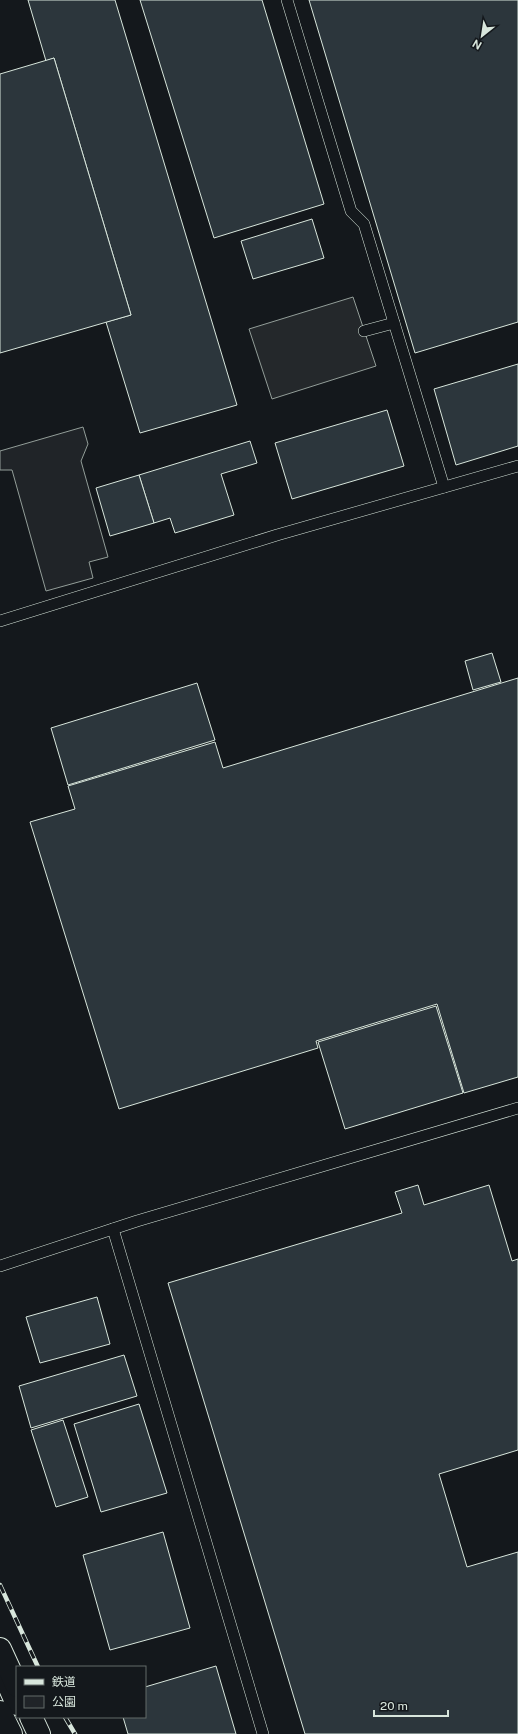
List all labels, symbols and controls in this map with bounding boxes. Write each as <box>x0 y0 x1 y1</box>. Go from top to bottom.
north arrow <box>462 16 502 56</box>
text: N <box>470 37 484 52</box>
legend <box>16 1666 146 1718</box>
text: 鉄道 <box>52 1675 76 1689</box>
scale bar <box>374 1692 448 1718</box>
text: 公園 <box>52 1695 76 1709</box>
text: 20 m <box>380 1699 408 1713</box>

